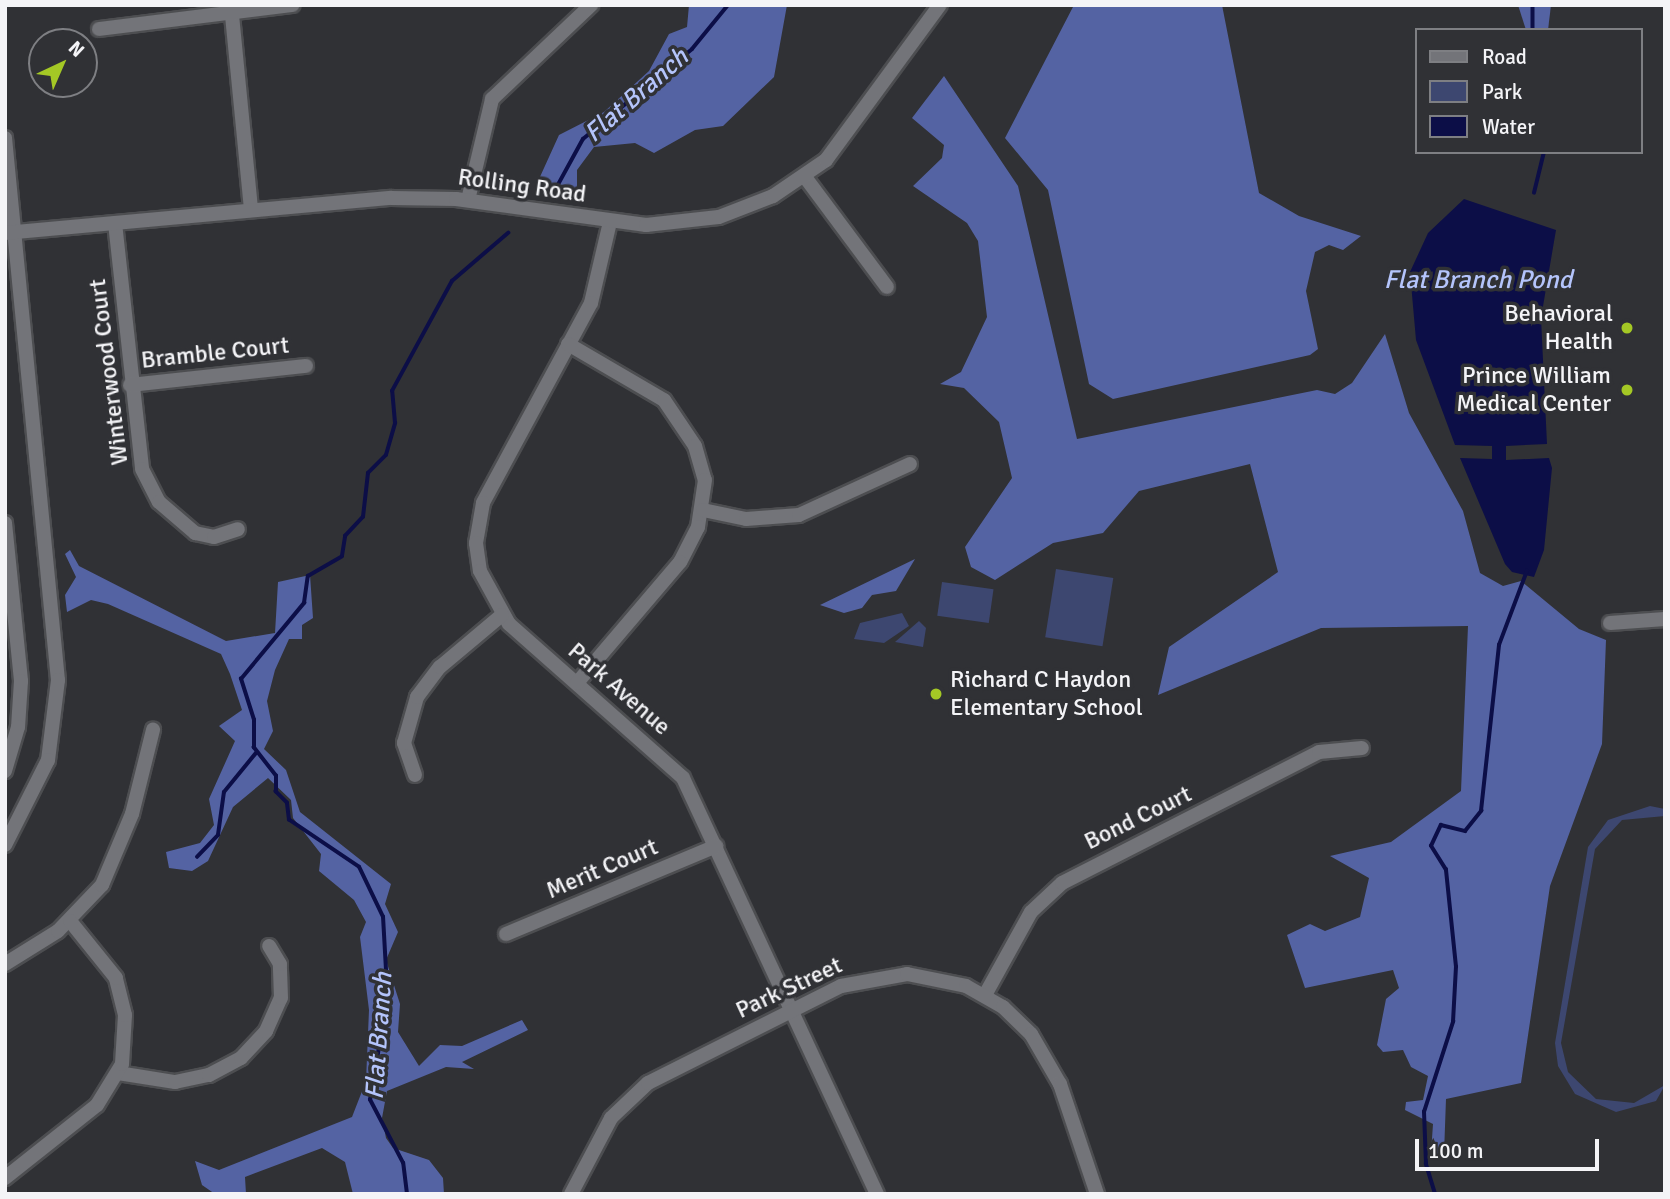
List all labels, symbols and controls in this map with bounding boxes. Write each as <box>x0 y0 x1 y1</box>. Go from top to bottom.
north arrow <box>28 28 98 98</box>
legend <box>1414 28 1642 154</box>
text: N <box>63 36 89 63</box>
water label: Flat Branch <box>579 42 695 150</box>
text: Road <box>1482 44 1527 70</box>
text: Park <box>1482 79 1522 105</box>
text: Water <box>1482 114 1535 140</box>
street label: Rolling Road <box>456 163 588 209</box>
water label: Flat Branch Pond <box>1384 265 1572 297</box>
street label: Winterwood Court <box>83 277 135 467</box>
place label: Behavioral Health <box>1504 300 1613 356</box>
marker: Behavioral Health <box>1619 320 1635 336</box>
street label: Bramble Court <box>140 331 290 375</box>
place label: Prince William Medical Center <box>1456 362 1611 418</box>
marker: Prince William Medical Center <box>1617 380 1637 400</box>
street label: Park Avenue <box>562 637 676 741</box>
place label: Richard C Haydon Elementary School <box>950 666 1143 722</box>
marker: Richard C Haydon Elementary School <box>928 686 944 702</box>
street label: Bond Court <box>1080 780 1196 856</box>
street label: Merit Court <box>542 833 662 905</box>
street label: Park Street <box>731 951 847 1025</box>
water label: Flat Branch <box>360 971 400 1101</box>
scale bar <box>1418 1126 1602 1170</box>
text: 100 m <box>1428 1138 1483 1164</box>

